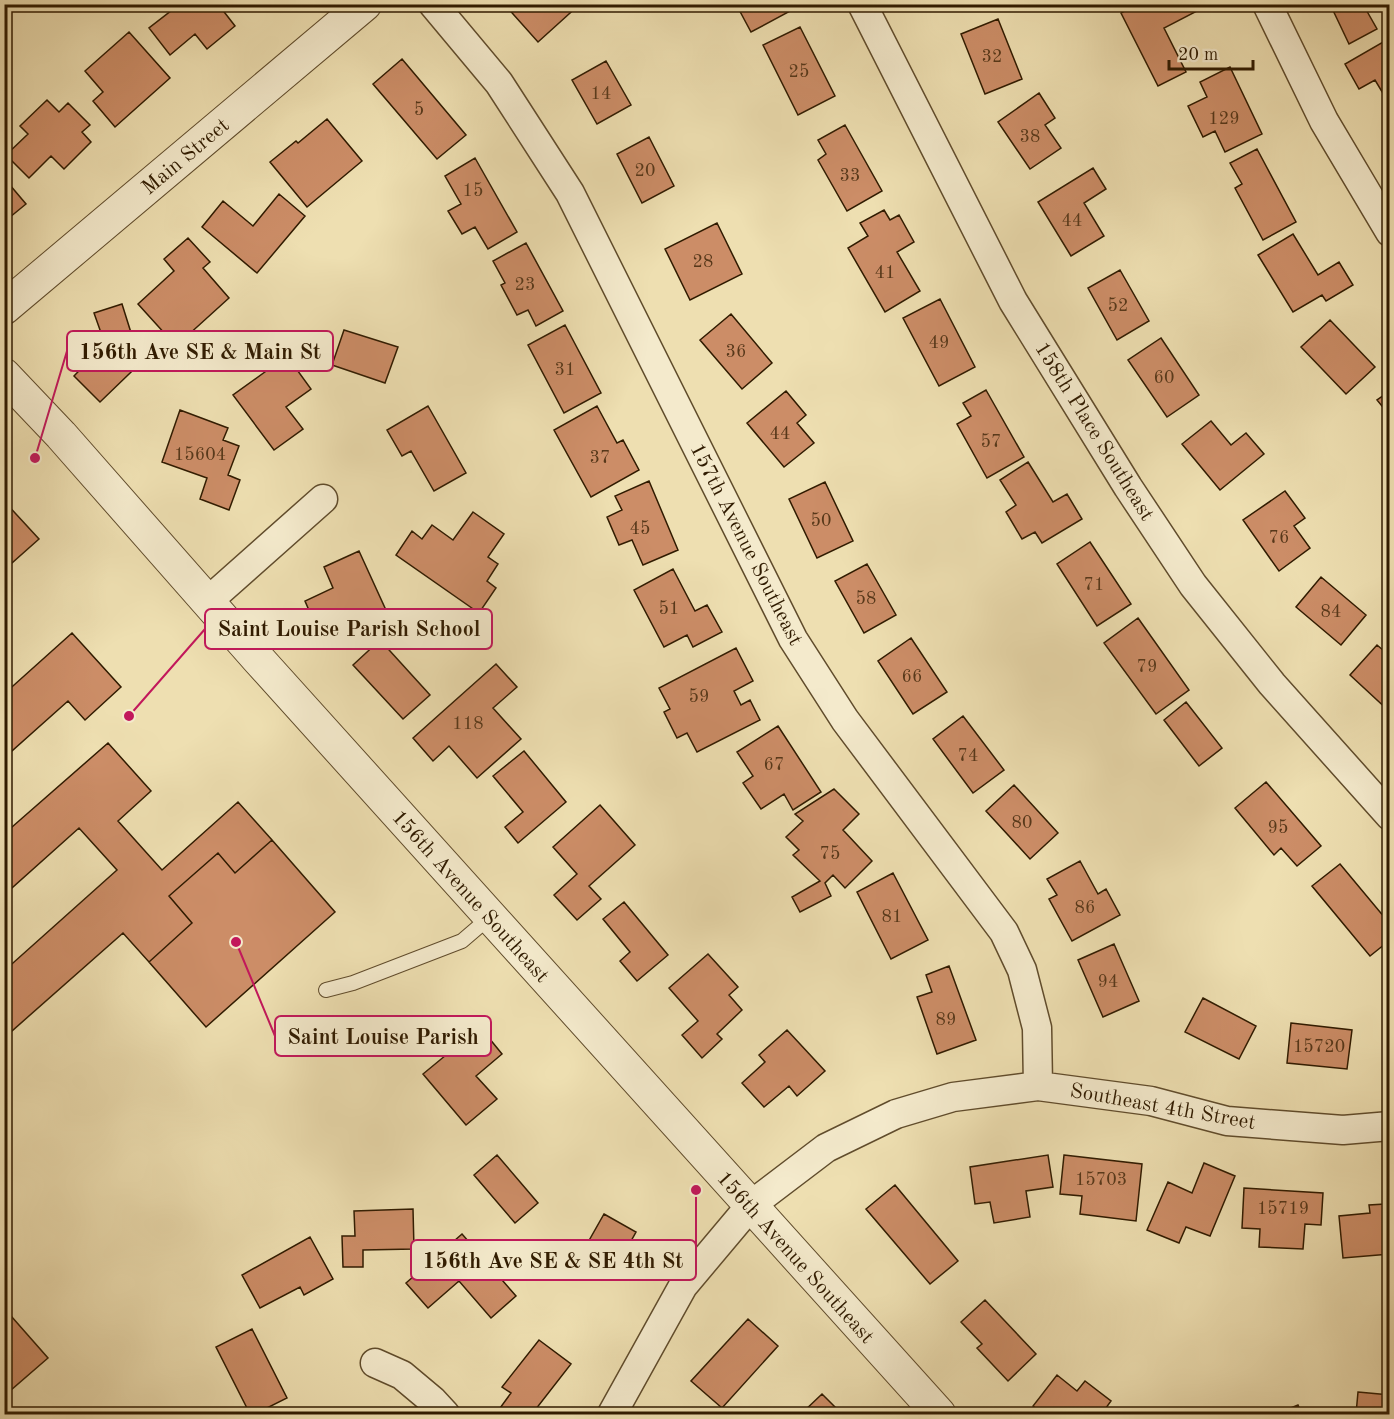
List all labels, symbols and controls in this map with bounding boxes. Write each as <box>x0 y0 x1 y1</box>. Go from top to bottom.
scale bar <box>1169 33 1253 71</box>
text: 20 m <box>1178 46 1218 64</box>
house number: 32 <box>982 48 1002 66</box>
house number: 25 <box>789 63 809 81</box>
house number: 14 <box>591 85 611 103</box>
house number: 5 <box>414 101 424 119</box>
house number: 129 <box>1208 110 1240 128</box>
street label: Main Street <box>138 115 234 199</box>
house number: 38 <box>1020 128 1040 146</box>
house number: 20 <box>635 162 655 180</box>
house number: 33 <box>840 167 860 185</box>
house number: 15 <box>463 182 483 200</box>
house number: 44 <box>1062 212 1082 230</box>
house number: 28 <box>693 253 713 271</box>
house number: 41 <box>875 264 895 282</box>
house number: 23 <box>515 276 535 294</box>
house number: 52 <box>1108 297 1128 315</box>
callout: 156th Ave SE & Main St <box>67 331 333 371</box>
house number: 49 <box>929 334 949 352</box>
street label: 158th Place Southeast <box>1030 339 1157 525</box>
text: 156th Ave SE & Main St <box>79 342 321 364</box>
house number: 36 <box>726 343 746 361</box>
house number: 31 <box>555 361 575 379</box>
house number: 60 <box>1154 369 1174 387</box>
house number: 44 <box>770 425 790 443</box>
house number: 57 <box>981 433 1001 451</box>
street label: 157th Avenue Southeast <box>686 440 806 649</box>
house number: 15604 <box>174 446 226 464</box>
house number: 37 <box>590 449 610 467</box>
house number: 50 <box>811 512 831 530</box>
house number: 45 <box>630 520 650 538</box>
house number: 76 <box>1269 529 1289 547</box>
house number: 71 <box>1084 576 1104 594</box>
house number: 58 <box>856 590 876 608</box>
house number: 51 <box>659 600 679 618</box>
house number: 84 <box>1321 603 1341 621</box>
callout: Saint Louise Parish School <box>205 609 492 649</box>
text: Saint Louise Parish School <box>217 619 481 641</box>
house number: 79 <box>1137 658 1157 676</box>
house number: 66 <box>902 668 922 686</box>
house number: 59 <box>689 688 709 706</box>
house number: 118 <box>452 715 484 733</box>
house number: 74 <box>958 747 978 765</box>
house number: 67 <box>764 756 784 774</box>
street label: 156th Avenue Southeast <box>387 807 553 987</box>
house number: 80 <box>1012 814 1032 832</box>
house number: 95 <box>1268 819 1288 837</box>
house number: 75 <box>820 845 840 863</box>
house number: 86 <box>1075 899 1095 917</box>
house number: 81 <box>882 908 902 926</box>
house number: 94 <box>1098 973 1118 991</box>
house number: 89 <box>936 1011 956 1029</box>
callout: Saint Louise Parish <box>275 1016 491 1056</box>
text: Saint Louise Parish <box>287 1027 479 1049</box>
house number: 15720 <box>1293 1038 1345 1056</box>
street label: Southeast 4th Street <box>1068 1081 1257 1134</box>
street label: 156th Avenue Southeast <box>712 1168 878 1348</box>
house number: 15703 <box>1075 1171 1127 1189</box>
house number: 15719 <box>1257 1200 1309 1218</box>
callout: 156th Ave SE & SE 4th St <box>411 1240 696 1280</box>
text: 156th Ave SE & SE 4th St <box>423 1251 683 1273</box>

